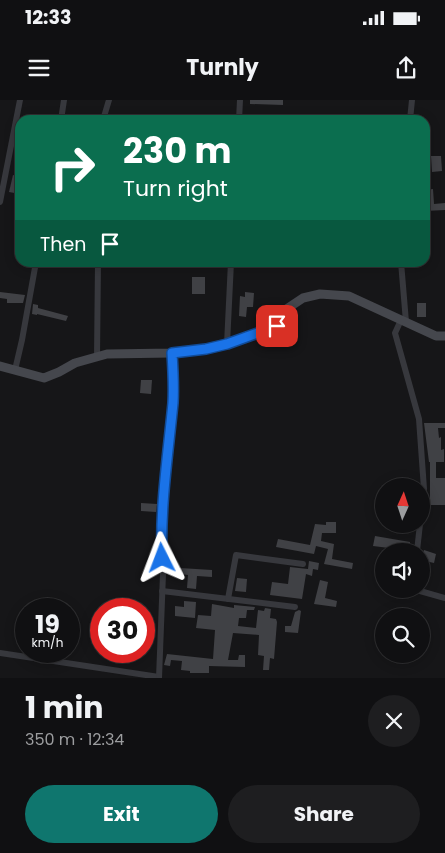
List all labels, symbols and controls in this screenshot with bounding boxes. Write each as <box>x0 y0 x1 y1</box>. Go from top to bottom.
text: 12:33 <box>25 4 71 31</box>
text: Turnly <box>186 52 259 83</box>
icon: menu <box>25 54 53 82</box>
icon: share <box>392 54 420 82</box>
text: 230 m <box>123 126 231 175</box>
icon: right <box>40 135 105 200</box>
text: Turn right <box>123 173 228 204</box>
icon: arrive <box>96 230 124 258</box>
text: Then <box>40 231 86 258</box>
pin <box>256 305 298 347</box>
icon: arrive <box>263 312 291 340</box>
north arrow <box>375 478 430 532</box>
map controls <box>375 478 430 663</box>
position arrow <box>135 531 187 583</box>
button: sound <box>375 543 430 598</box>
speed limit sign: 30 <box>90 598 155 663</box>
text: 19 <box>35 607 60 642</box>
button: search <box>375 608 430 663</box>
text: km/h <box>32 634 63 651</box>
text: 1 min <box>25 686 103 729</box>
button: close <box>368 695 420 747</box>
text: 350 m · 12:34 <box>25 728 124 751</box>
button: Exit <box>25 785 218 843</box>
button: Share <box>228 785 420 843</box>

